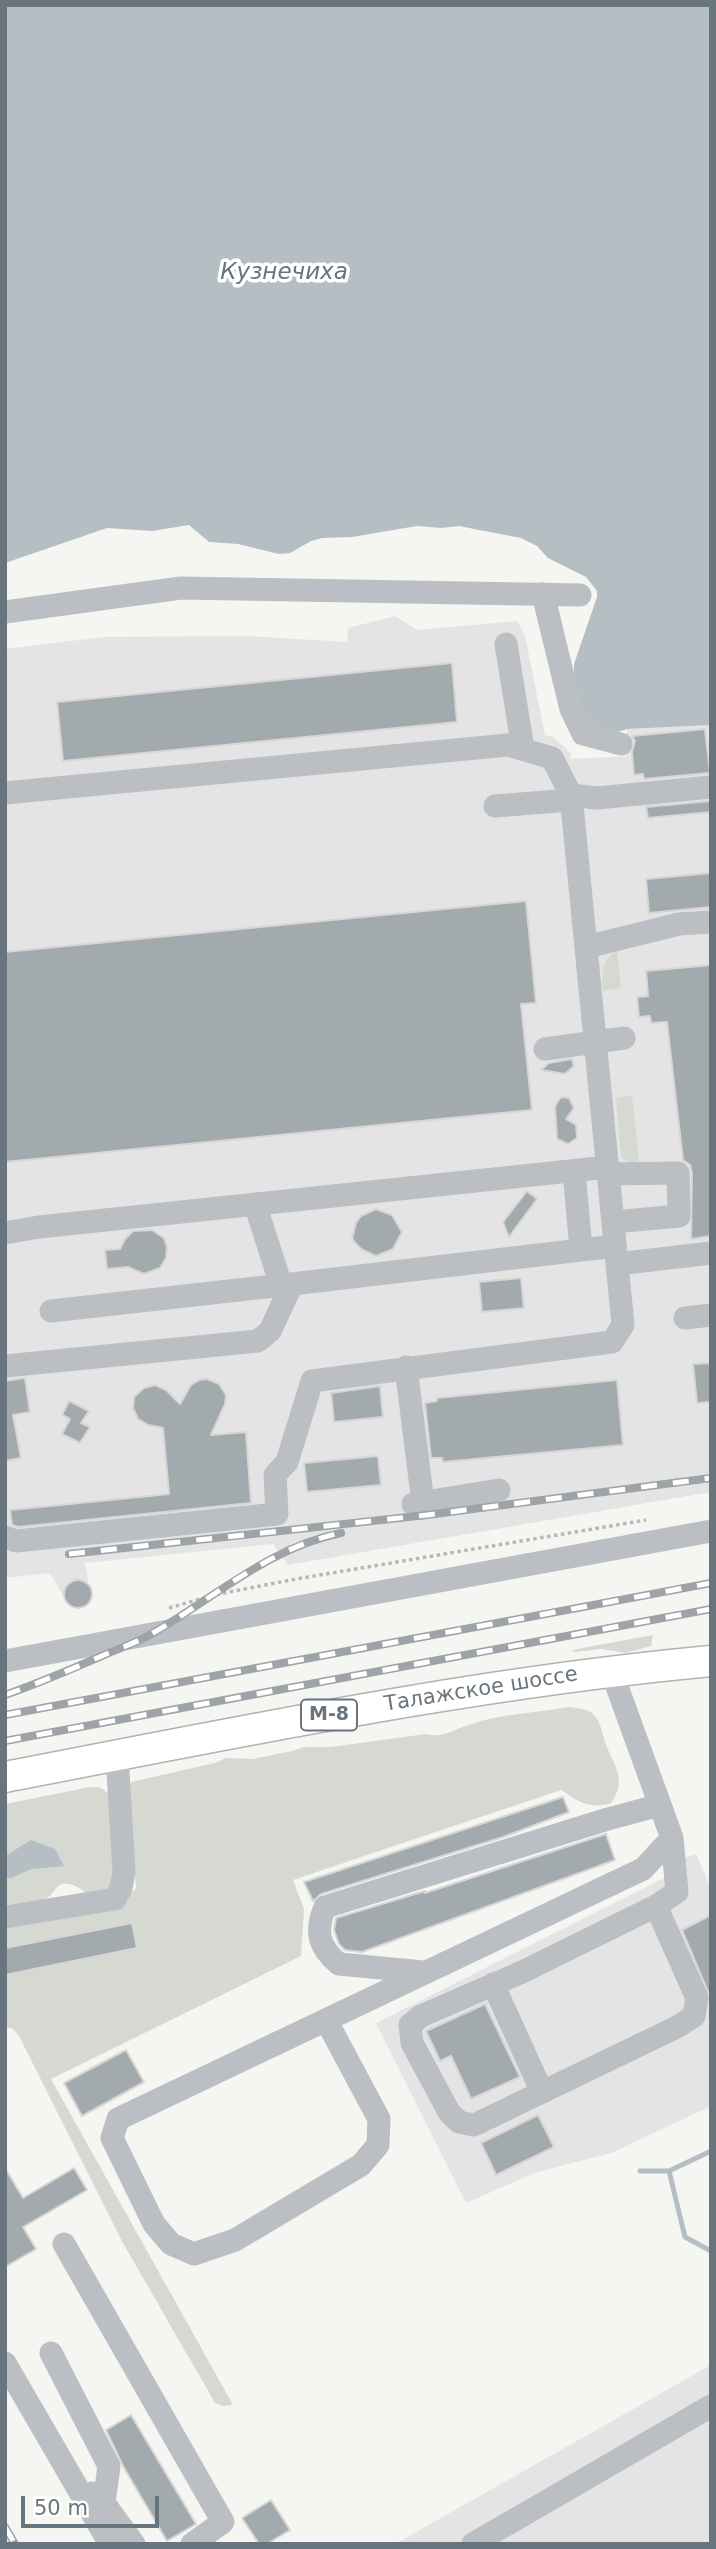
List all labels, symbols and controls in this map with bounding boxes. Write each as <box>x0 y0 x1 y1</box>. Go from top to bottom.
water label: Кузнечиха <box>220 259 348 287</box>
street label: Талажское шоссе <box>382 1662 580 1718</box>
road number: М-8 <box>301 1700 357 1730</box>
scale bar <box>24 2482 163 2526</box>
text: 50 m <box>34 2496 88 2520</box>

